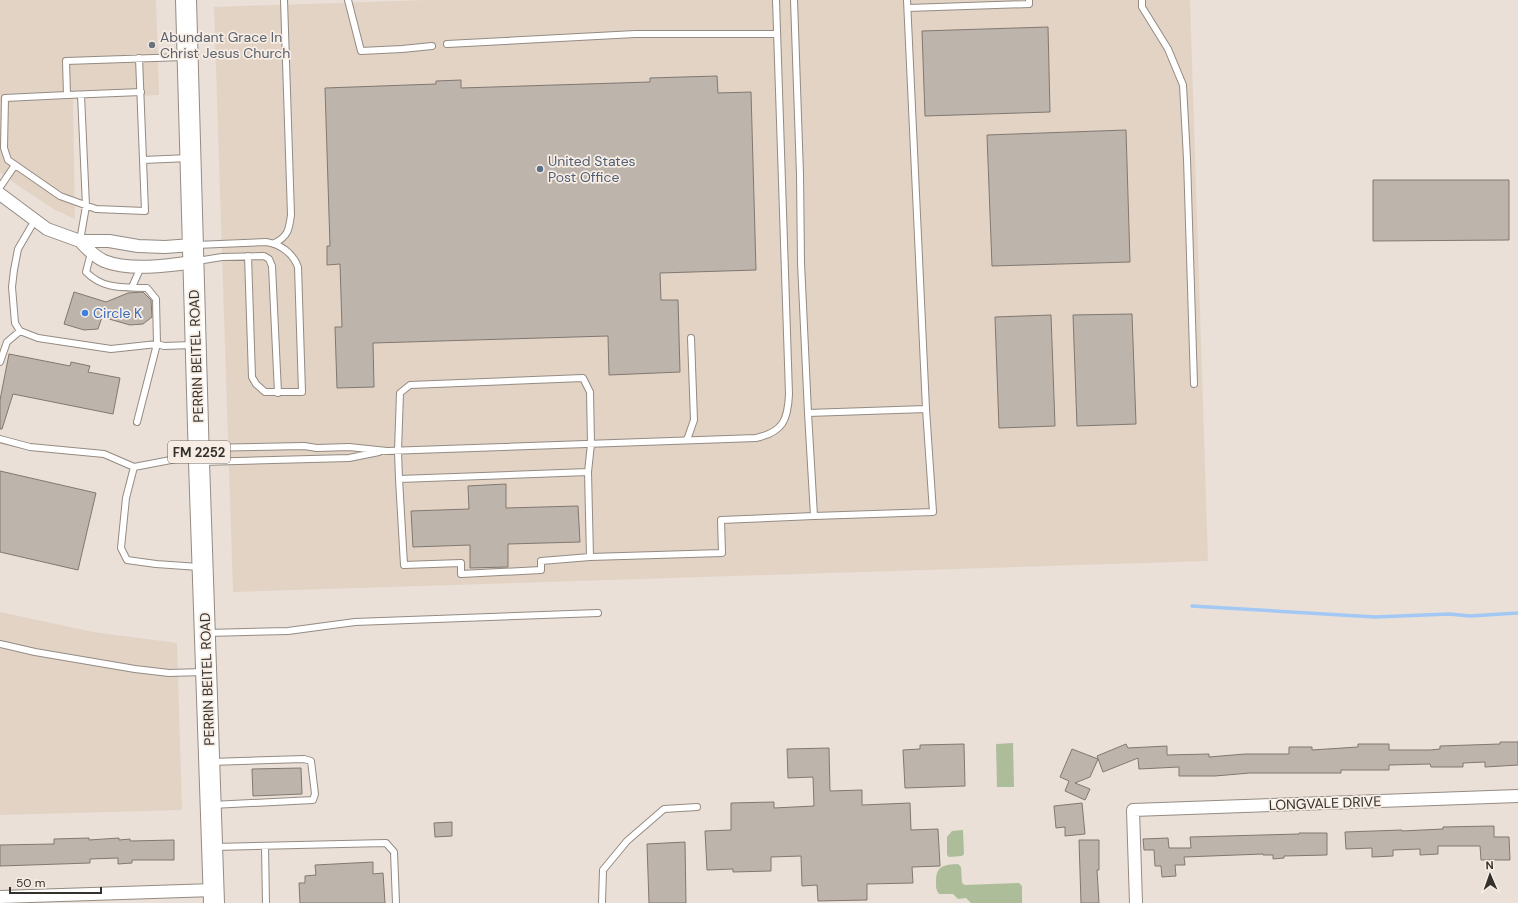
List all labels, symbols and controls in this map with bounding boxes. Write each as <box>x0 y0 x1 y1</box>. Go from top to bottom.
place label: Abundant Grace In Christ Jesus Church <box>160 28 290 62</box>
marker: Abundant Grace In Christ Jesus Church <box>147 40 157 50</box>
place label: United States Post Office <box>548 152 636 186</box>
marker: United States Post Office <box>535 164 545 174</box>
street label: PERRIN BEITEL ROAD <box>185 289 207 423</box>
place label: Circle K <box>93 304 142 322</box>
marker: Circle K <box>80 308 90 318</box>
road number: FM 2252 <box>168 441 230 463</box>
street label: PERRIN BEITEL ROAD <box>196 612 218 746</box>
street label: LONGVALE DRIVE <box>1269 792 1382 814</box>
north arrow <box>1470 855 1510 895</box>
text: N <box>1485 858 1494 872</box>
scale bar <box>10 869 101 895</box>
text: 50 m <box>16 875 45 891</box>

